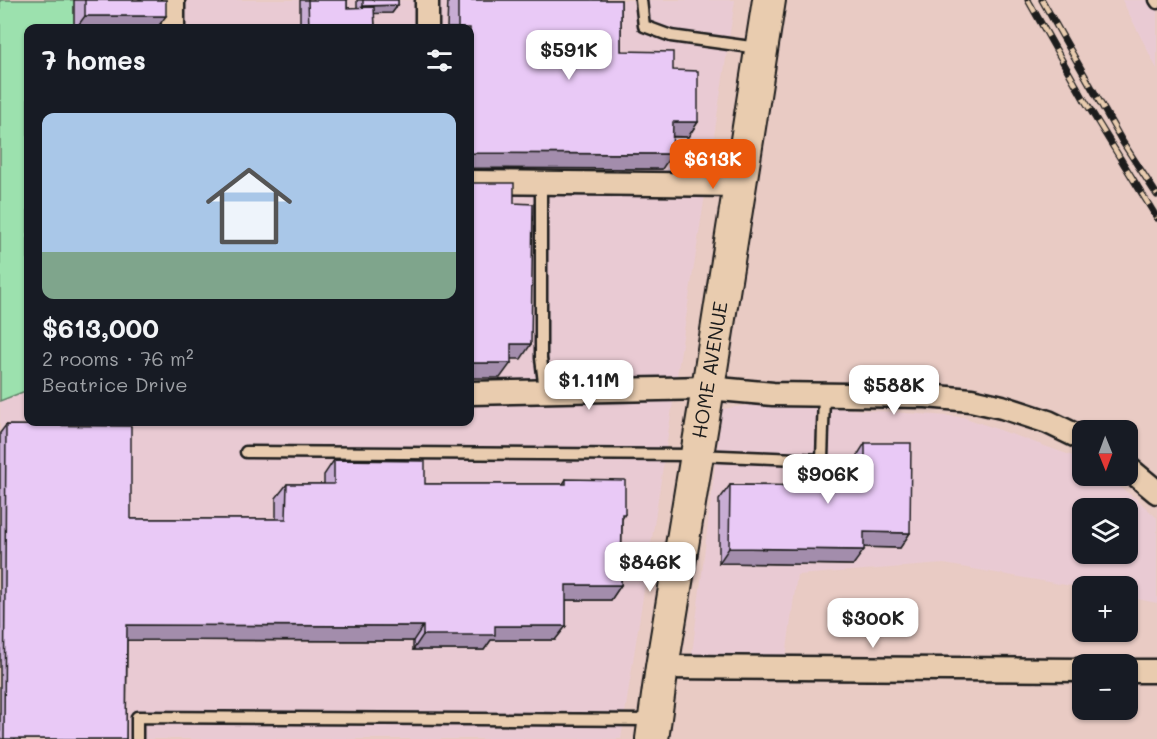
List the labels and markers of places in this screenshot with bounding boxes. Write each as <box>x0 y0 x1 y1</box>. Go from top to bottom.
pin: $591K <box>527 30 611 81</box>
pin: $613K <box>671 139 755 190</box>
pin: $1.11M <box>540 360 638 411</box>
pin: $588K <box>852 365 936 416</box>
pin: $906K <box>786 454 870 505</box>
pin: $846K <box>608 542 692 593</box>
pin: $300K <box>831 598 915 649</box>

